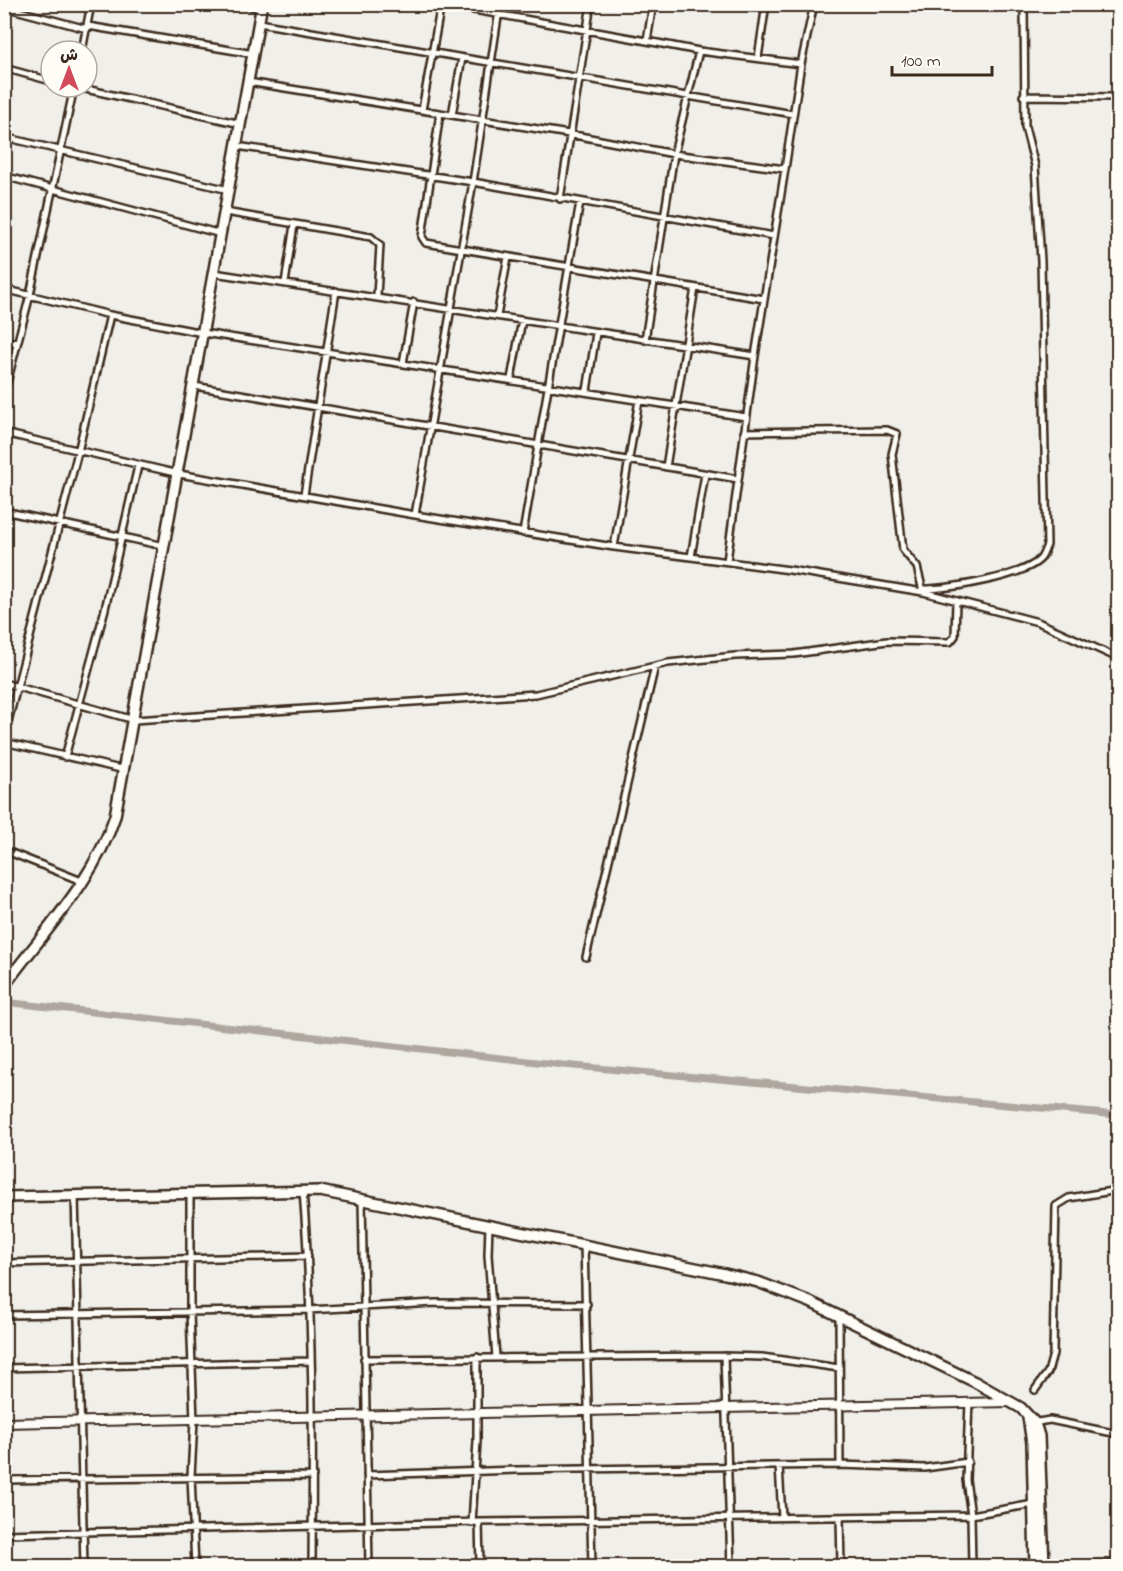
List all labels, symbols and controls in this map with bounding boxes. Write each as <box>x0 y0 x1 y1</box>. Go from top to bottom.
north arrow <box>39 39 99 99</box>
scale bar <box>892 39 992 77</box>
text: ش <box>60 44 78 68</box>
text: 100 m <box>901 49 941 75</box>

